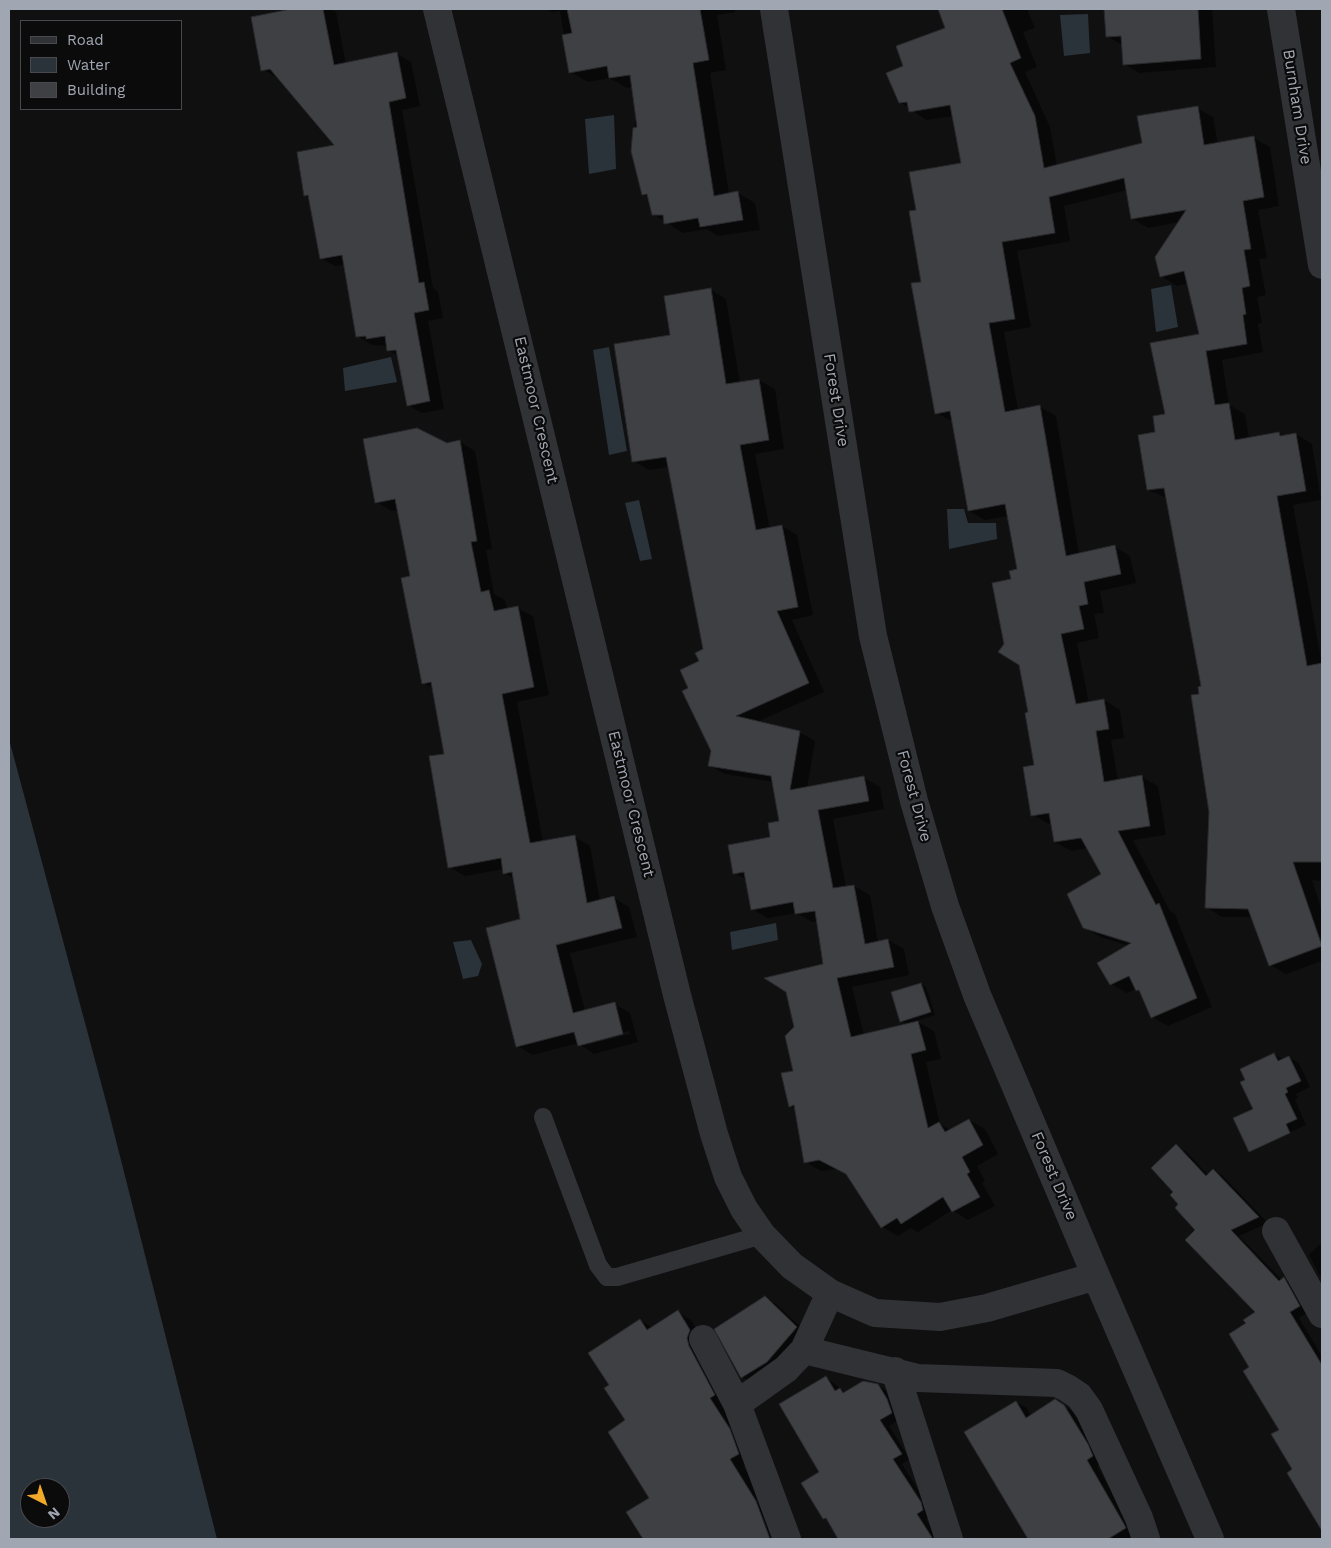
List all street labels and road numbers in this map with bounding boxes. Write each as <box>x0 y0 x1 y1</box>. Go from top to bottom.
street label: Burnham Drive <box>1278 48 1316 166</box>
street label: Eastmoor Crescent <box>510 335 562 485</box>
street label: Forest Drive <box>819 352 853 448</box>
street label: Eastmoor Crescent <box>603 729 659 879</box>
street label: Forest Drive <box>893 748 935 844</box>
street label: Forest Drive <box>1027 1129 1081 1223</box>

